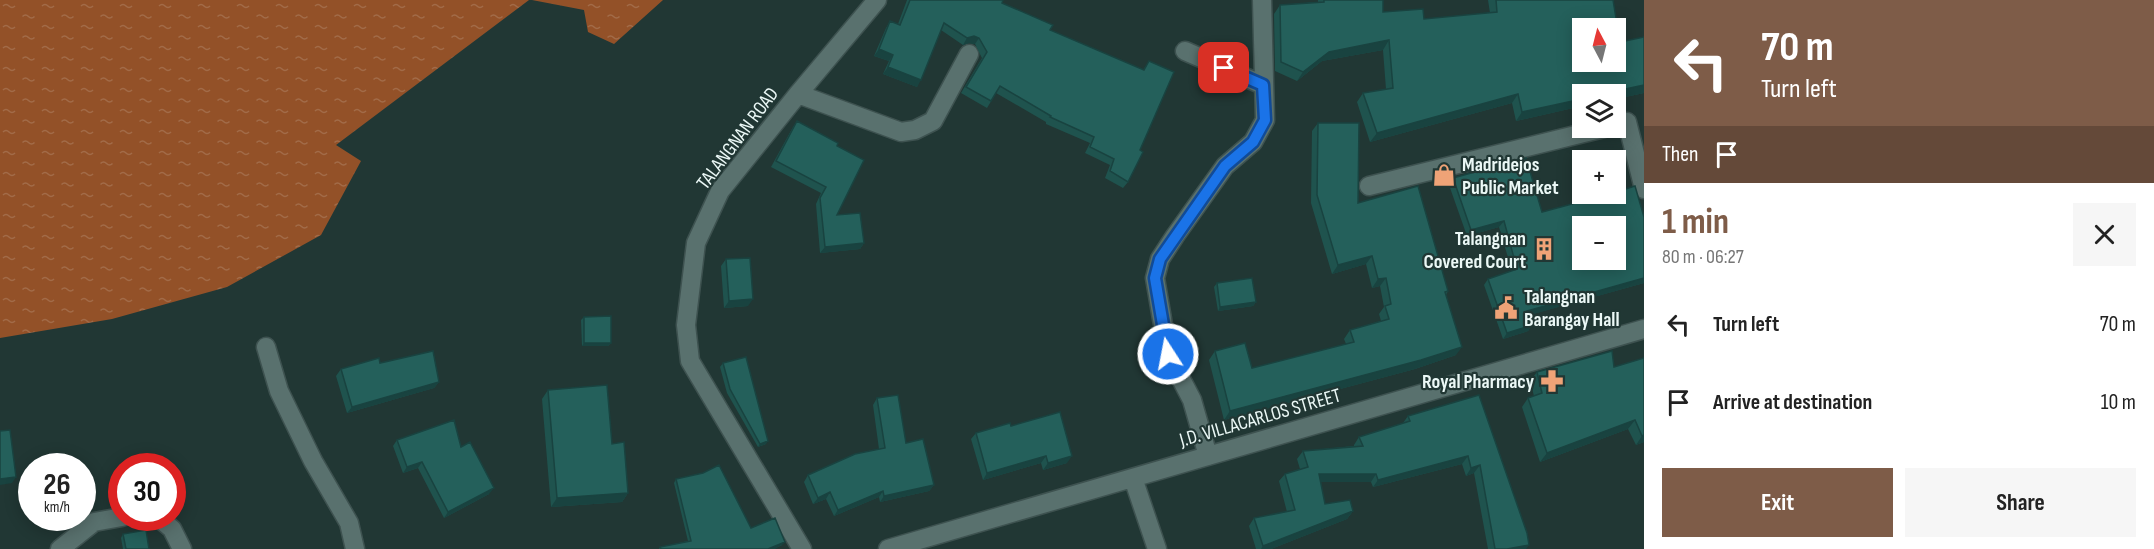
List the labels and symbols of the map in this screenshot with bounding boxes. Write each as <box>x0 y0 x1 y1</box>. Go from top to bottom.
north arrow <box>1572 18 1626 72</box>
pin <box>1198 42 1249 93</box>
street label: TALANGNAN ROAD <box>692 83 784 194</box>
place label: Madridejos Public Market <box>1462 153 1559 200</box>
shop icon: Madridejos Public Market <box>1431 162 1457 188</box>
place label: Talangnan Covered Court <box>1424 227 1526 274</box>
building icon: Talangnan Covered Court <box>1531 236 1557 262</box>
place label: Talangnan Barangay Hall <box>1524 285 1619 332</box>
public building icon: Talangnan Barangay Hall <box>1493 295 1519 321</box>
position arrow <box>1136 322 1200 386</box>
pharmacy icon: Royal Pharmacy <box>1539 368 1565 394</box>
place label: Royal Pharmacy <box>1422 370 1535 394</box>
street label: J.D. VILLACARLOS STREET <box>1176 383 1344 453</box>
speed limit sign: 30 <box>108 453 186 531</box>

